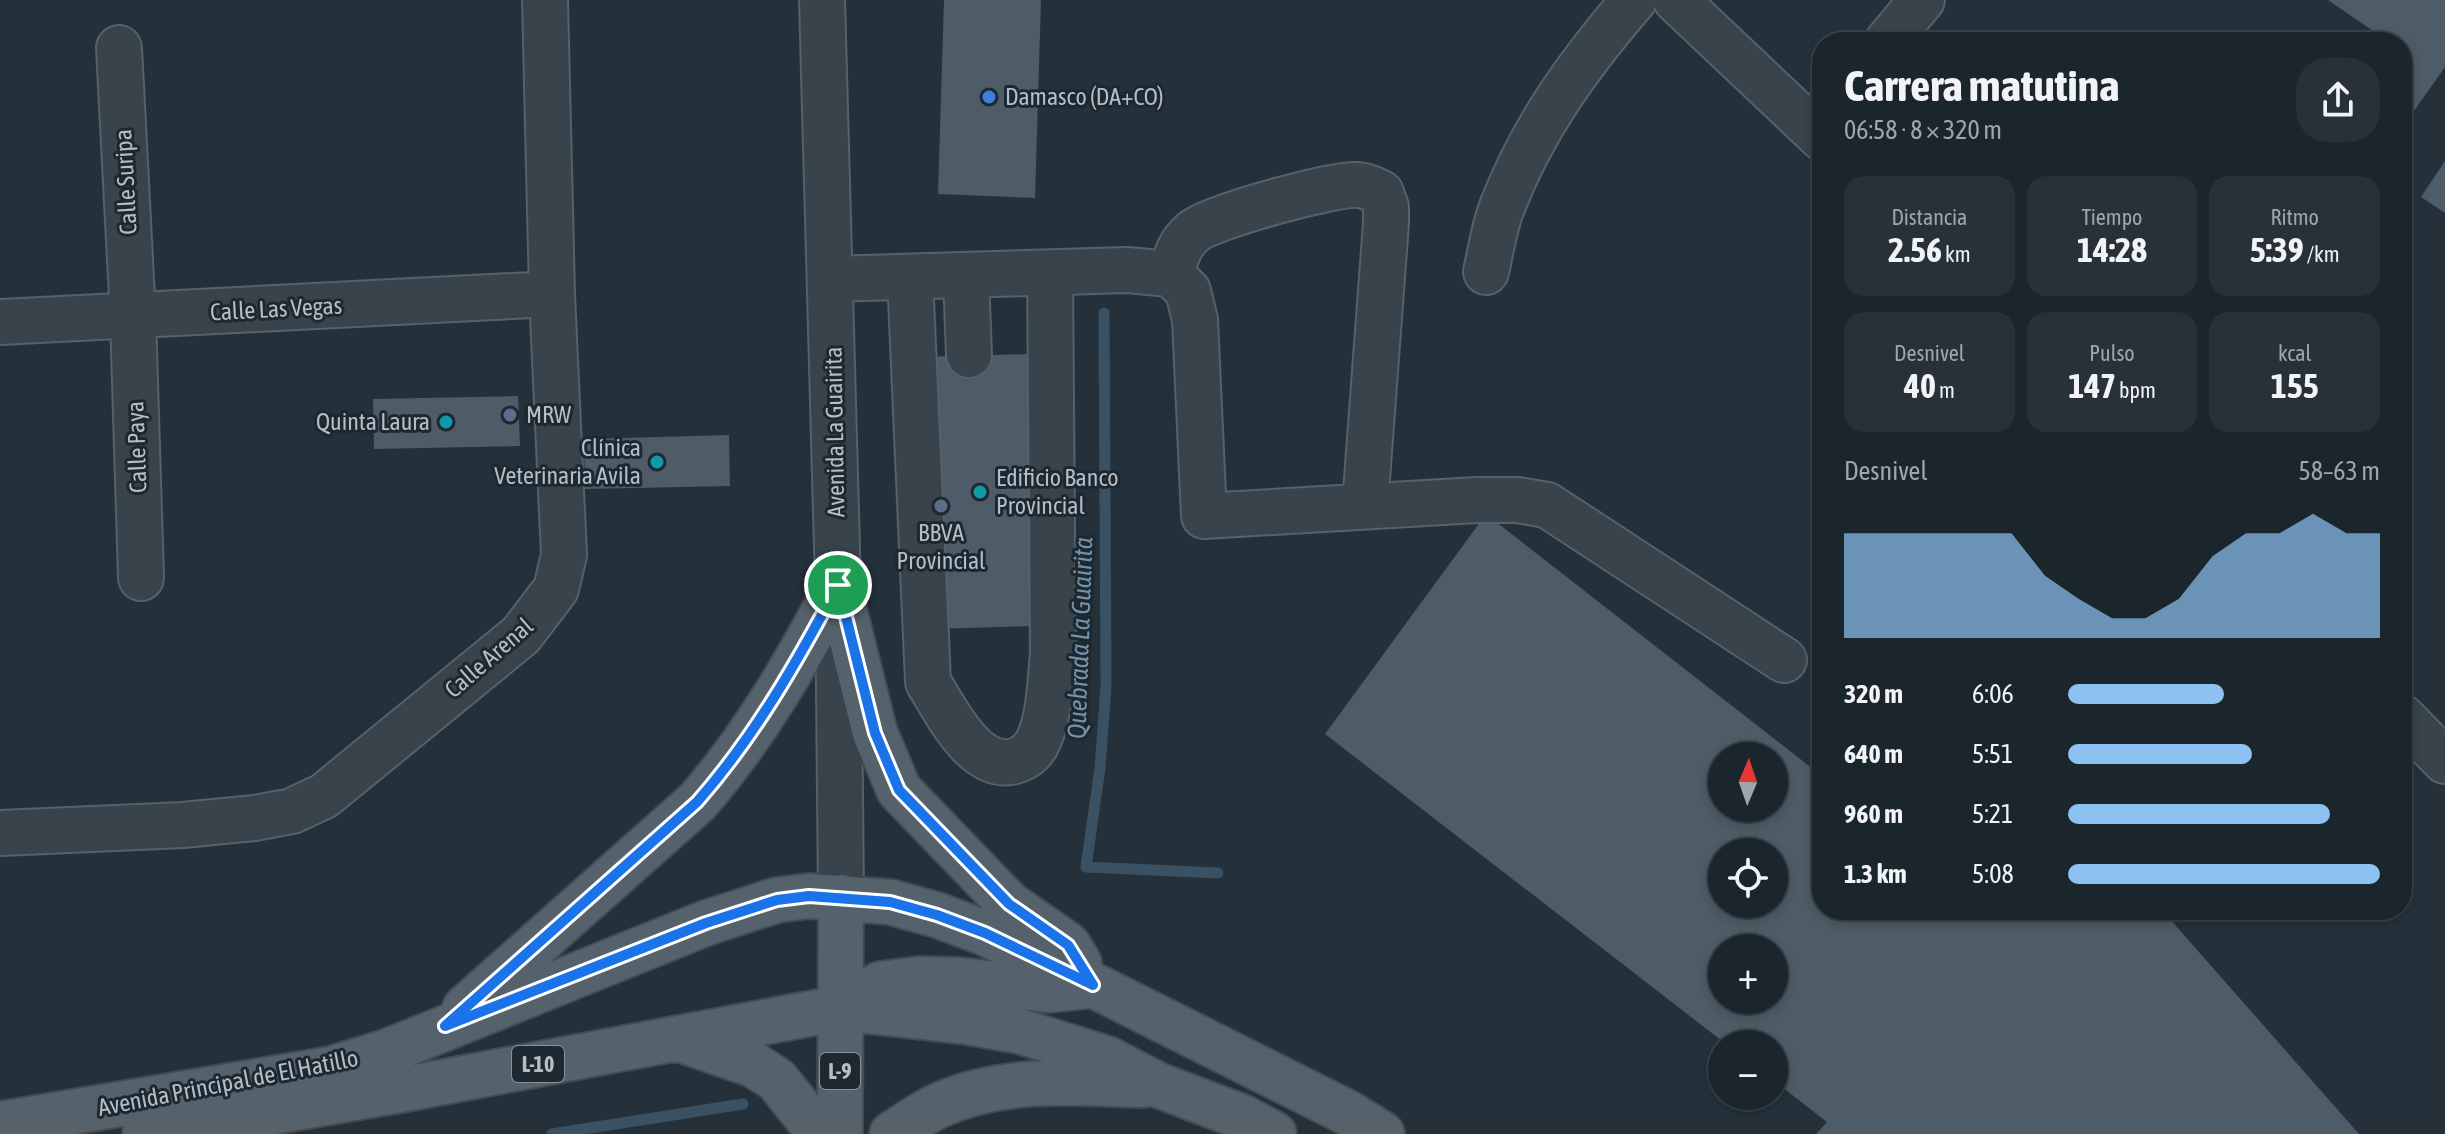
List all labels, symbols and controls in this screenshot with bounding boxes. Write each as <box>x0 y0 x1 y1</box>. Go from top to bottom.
button: share <box>2296 58 2380 142</box>
text: Carrera matutina <box>1844 60 2119 110</box>
place label: Damasco (DA+CO) <box>1005 83 1164 110</box>
marker: Damasco (DA+CO) <box>980 88 998 106</box>
text: 06:58 · 8 × 320 m <box>1844 115 2002 145</box>
street label: Calle Suripa <box>109 129 142 235</box>
text: Distancia <box>1891 204 1967 230</box>
text: Tiempo <box>2082 204 2142 230</box>
text: Ritmo <box>2270 204 2319 230</box>
text: 2.56 <box>1888 230 1942 269</box>
text: 14:28 <box>2077 230 2147 269</box>
text: 5:39 <box>2250 230 2304 269</box>
text: km <box>1942 241 1971 267</box>
text: /km <box>2304 241 2340 267</box>
street label: Calle Las Vegas <box>209 292 343 325</box>
text: Desnivel <box>1894 340 1965 366</box>
text: Pulso <box>2089 340 2135 366</box>
text: kcal <box>2278 340 2311 366</box>
street label: Avenida La Guairita <box>820 346 849 518</box>
text: 40 <box>1904 366 1936 405</box>
text: 147 <box>2068 366 2116 405</box>
text: 155 <box>2271 366 2319 405</box>
text: m <box>1936 377 1955 403</box>
text: bpm <box>2116 377 2156 403</box>
street label: Calle Paya <box>121 401 152 493</box>
place label: MRW <box>526 401 572 428</box>
marker: MRW <box>501 406 519 424</box>
place label: Quinta Laura <box>316 408 430 435</box>
marker: Quinta Laura <box>437 413 455 431</box>
place label: Clínica Veterinaria Avila <box>494 434 641 489</box>
marker: Clínica Veterinaria Avila <box>648 453 666 471</box>
text: Desnivel <box>1844 456 1927 486</box>
text: 58–63 m <box>2298 456 2380 486</box>
place label: Edificio Banco Provincial <box>996 464 1119 519</box>
marker: Edificio Banco Provincial <box>971 483 989 501</box>
marker: BBVA Provincial <box>932 497 950 515</box>
place label: BBVA Provincial <box>897 519 986 574</box>
water label: Quebrada La Guairita <box>1061 537 1099 739</box>
pin <box>804 551 872 619</box>
icon: arrive <box>816 563 860 607</box>
street label: Calle Arenal <box>439 612 539 703</box>
text: 320 m <box>1844 679 1903 709</box>
text: 6:06 <box>1972 679 2014 709</box>
text: 640 m <box>1844 739 1903 769</box>
text: 5:51 <box>1972 739 2013 769</box>
north arrow <box>1708 742 1788 822</box>
map controls <box>1708 742 1788 1110</box>
text: 960 m <box>1844 799 1903 829</box>
text: 5:21 <box>1972 799 2013 829</box>
button: locate <box>1708 838 1788 918</box>
text: 1.3 km <box>1844 859 1907 889</box>
text: 5:08 <box>1972 859 2014 889</box>
button: + <box>1708 934 1788 1014</box>
button: − <box>1708 1030 1788 1110</box>
street label: Avenida Principal de El Hatillo <box>95 1044 360 1121</box>
road number: L-10 <box>512 1046 564 1082</box>
road number: L-9 <box>820 1053 860 1089</box>

